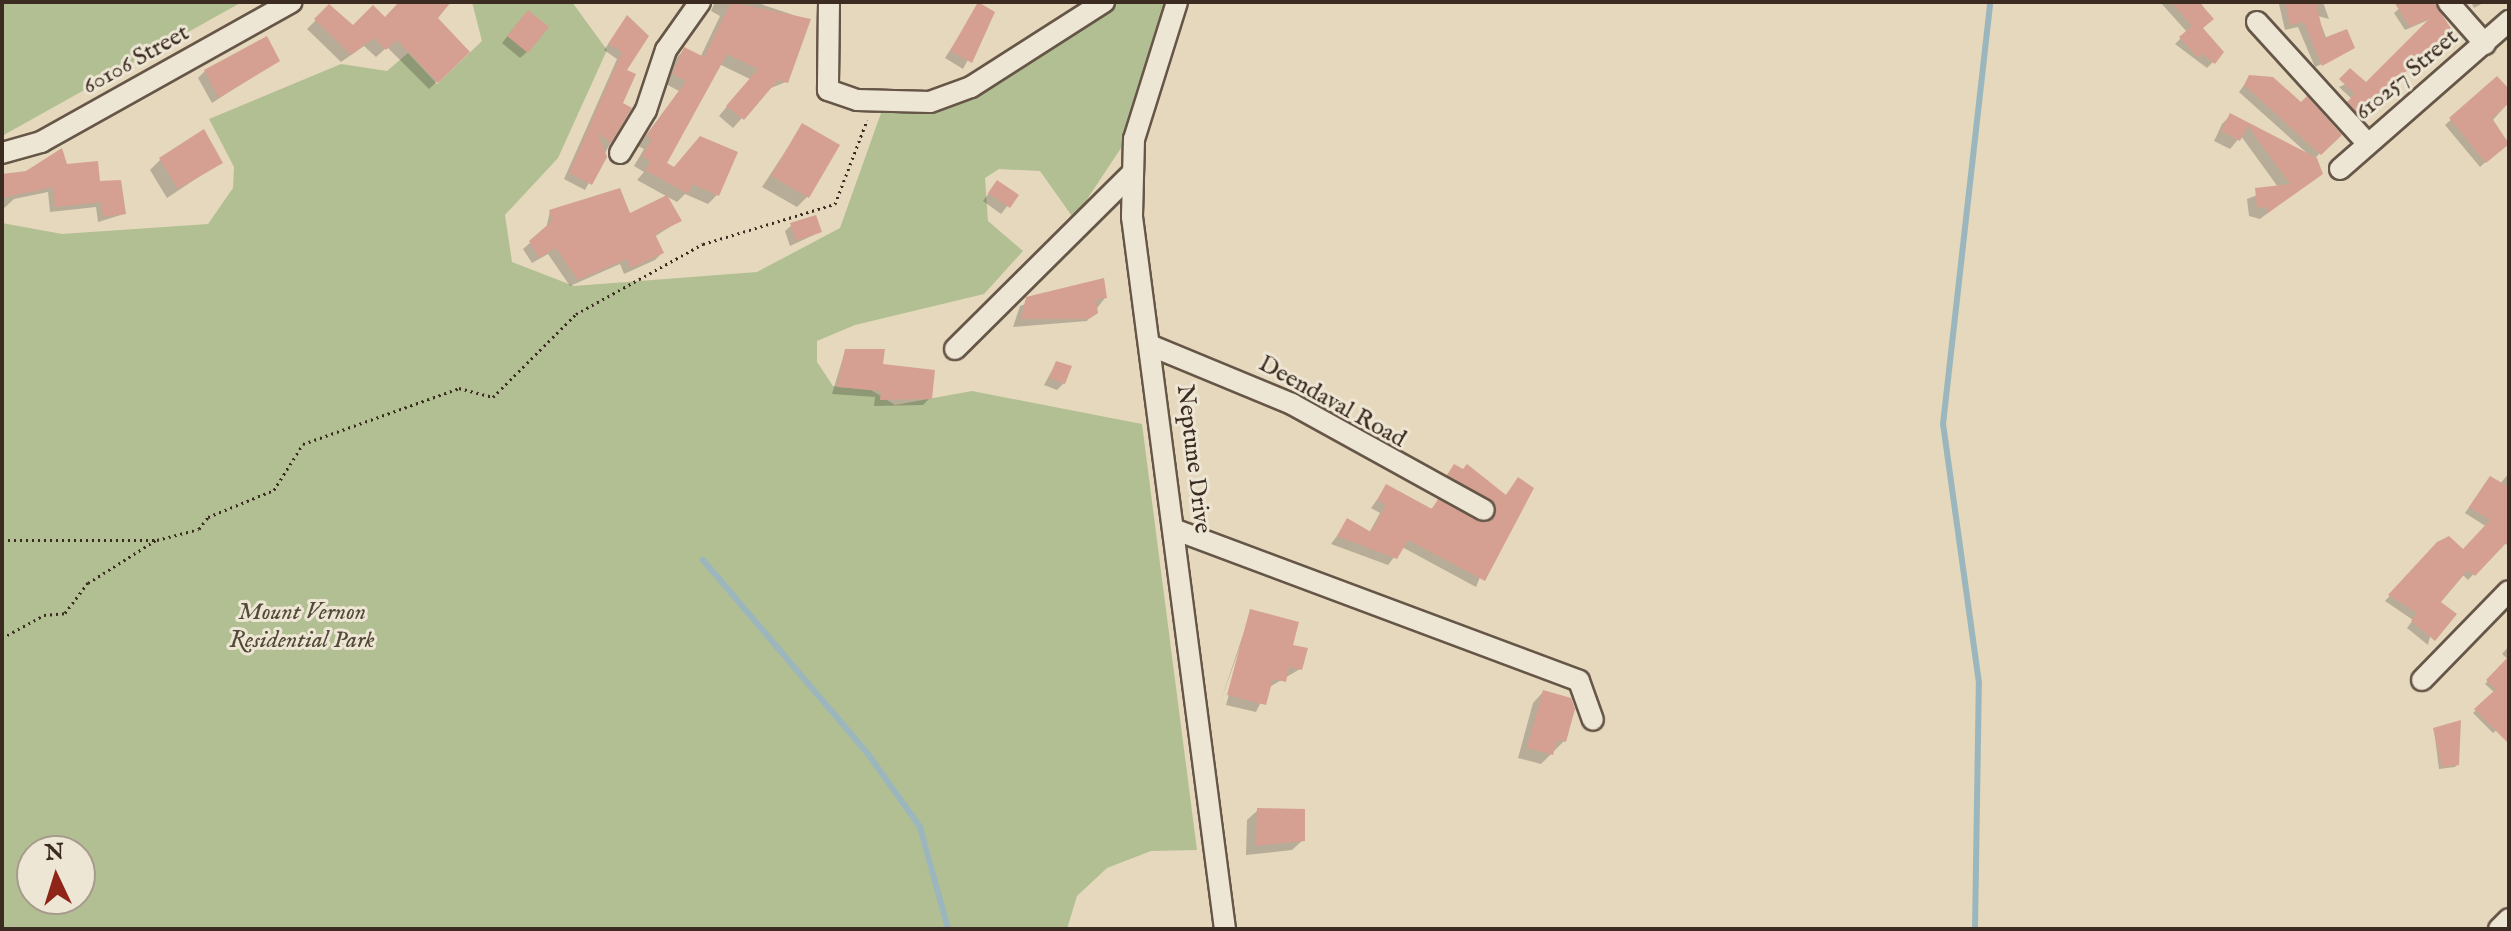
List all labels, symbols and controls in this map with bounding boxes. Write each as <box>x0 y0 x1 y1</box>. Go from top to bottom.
street label: 60106 Street <box>78 19 194 101</box>
street label: 610257 Street <box>2349 23 2465 127</box>
street label: Deendaval Road <box>1253 350 1411 454</box>
street label: Neptune Drive <box>1170 383 1216 535</box>
park label: Mount Vernon Residential Park <box>229 599 375 655</box>
north arrow <box>16 835 96 915</box>
text: N <box>44 838 65 868</box>

